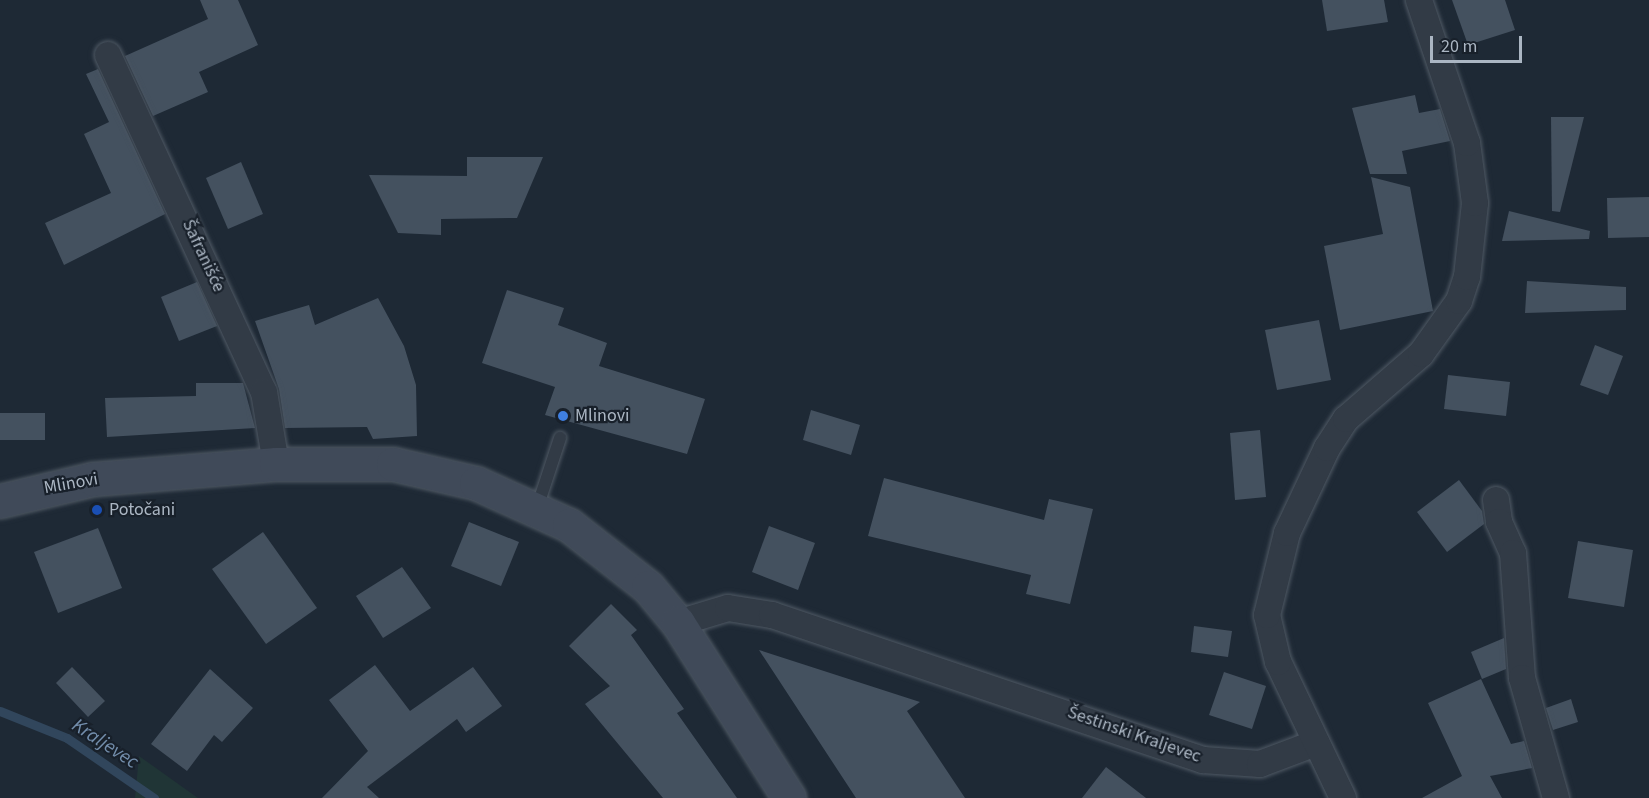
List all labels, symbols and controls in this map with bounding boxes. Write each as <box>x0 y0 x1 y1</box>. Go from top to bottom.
scale bar <box>1433 24 1524 62</box>
text: 20 m <box>1441 34 1477 59</box>
street label: Šafranišće <box>177 216 229 296</box>
place label: Mlinovi <box>575 405 629 427</box>
marker: Mlinovi <box>556 409 570 423</box>
street label: Mlinovi <box>42 469 100 499</box>
place label: Potočani <box>109 499 175 521</box>
marker: Potočani <box>90 503 104 517</box>
street label: Šestinski Kraljevec <box>1065 702 1203 768</box>
water label: Kraljevec <box>67 714 143 774</box>

